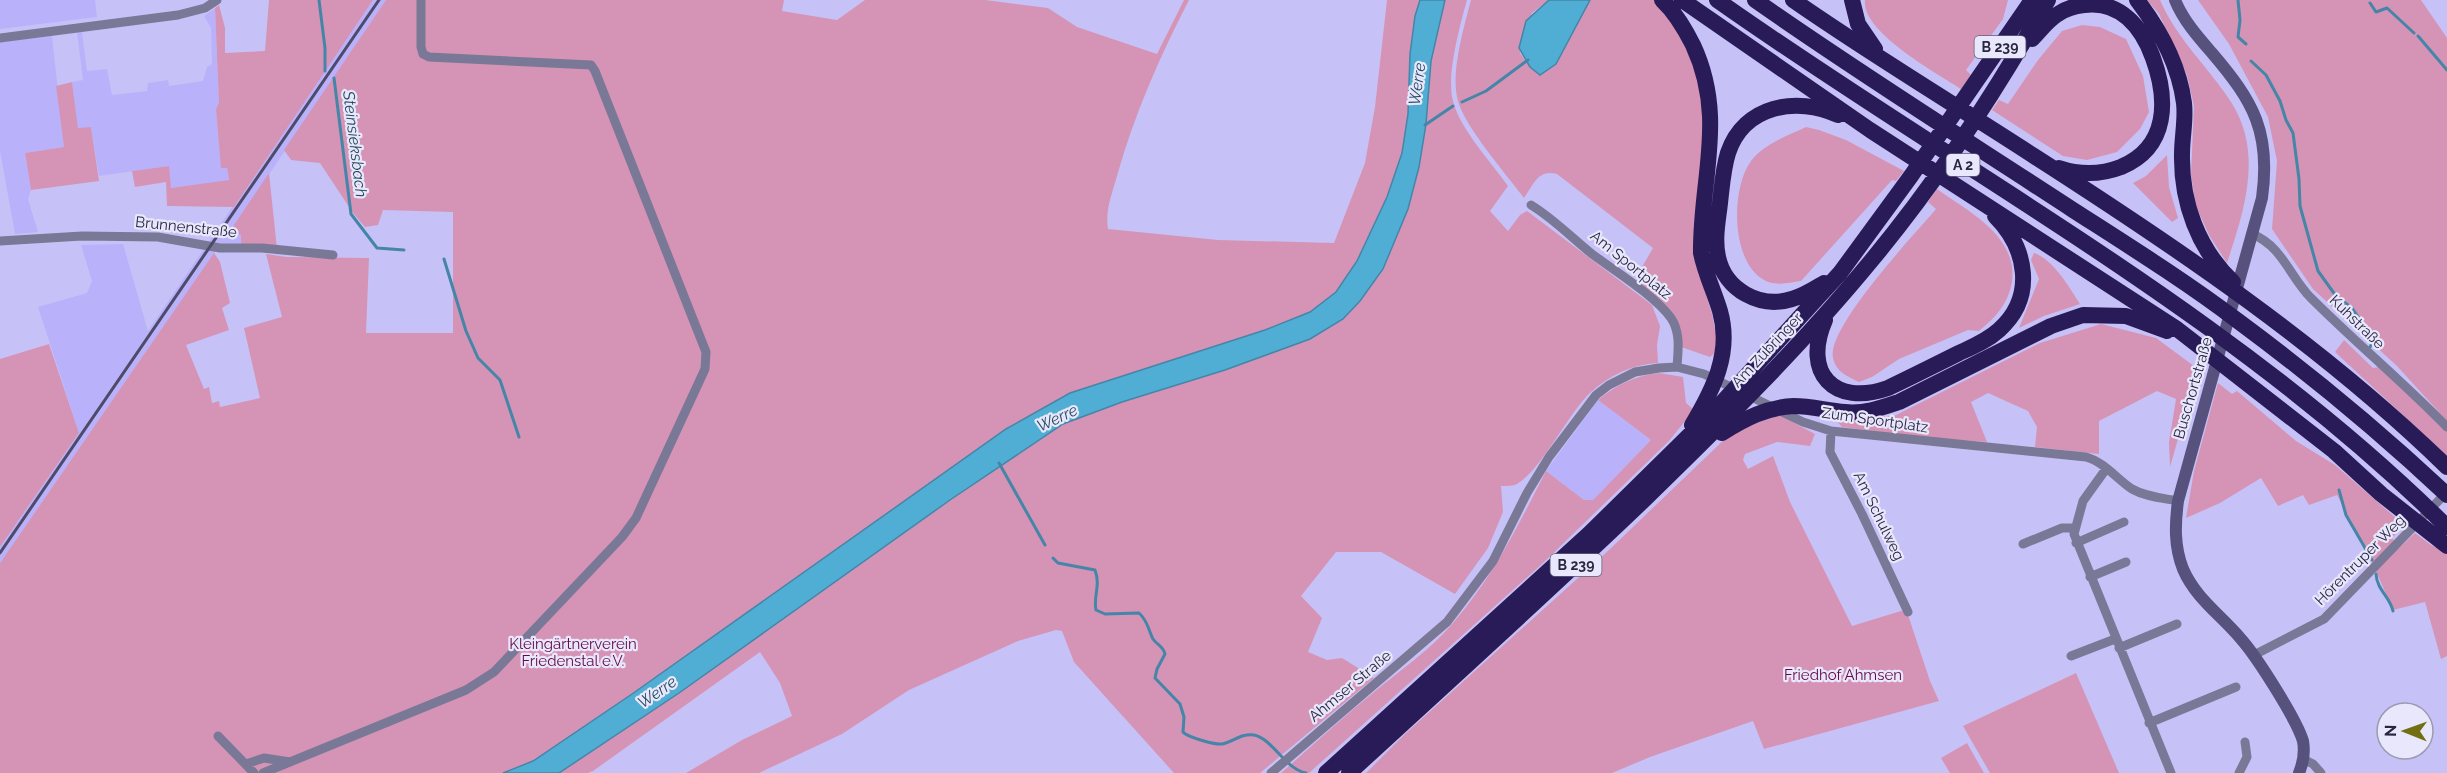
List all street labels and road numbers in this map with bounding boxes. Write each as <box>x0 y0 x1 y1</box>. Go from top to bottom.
road number: B 239 <box>1974 36 2026 58</box>
road number: A 2 <box>1946 154 1980 176</box>
street label: Brunnenstraße <box>134 213 238 241</box>
street label: Am Sportplatz <box>1587 227 1675 303</box>
street label: Kuhstraße <box>2326 291 2388 353</box>
street label: Am Zubringer <box>1728 308 1807 391</box>
street label: Buschortstraße <box>2170 335 2216 441</box>
street label: Zum Sportplatz <box>1821 404 1929 436</box>
street label: Am Schulweg <box>1850 469 1908 563</box>
street label: Hörentruper Weg <box>2311 511 2409 609</box>
road number: B 239 <box>1550 554 1602 576</box>
street label: Ahmser Straße <box>1305 646 1395 726</box>

